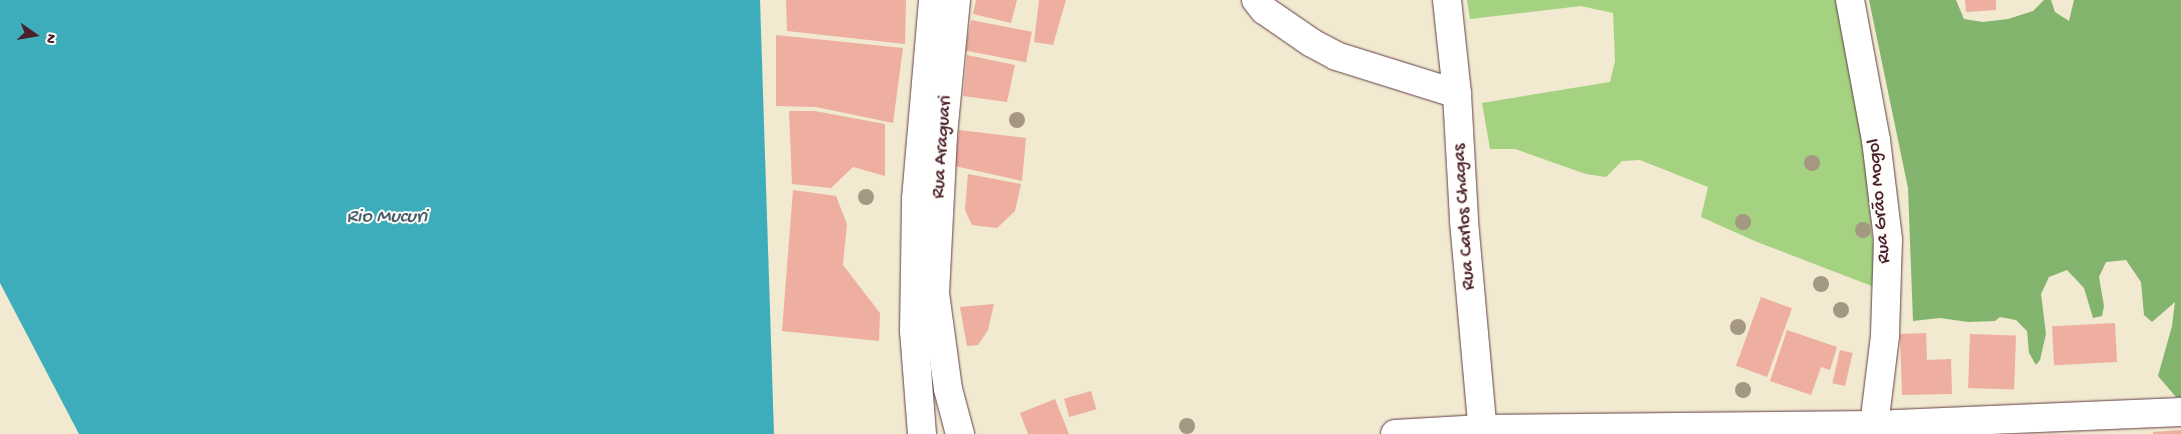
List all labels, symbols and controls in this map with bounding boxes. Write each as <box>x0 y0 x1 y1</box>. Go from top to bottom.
north arrow <box>10 10 60 60</box>
text: N <box>41 32 59 45</box>
street label: Rua Araguari <box>928 95 958 199</box>
street label: Rua Grão Mogol <box>1863 138 1897 264</box>
street label: Rua Carlos Chagas <box>1449 143 1481 291</box>
water label: Rio Mucuri <box>347 205 427 229</box>

